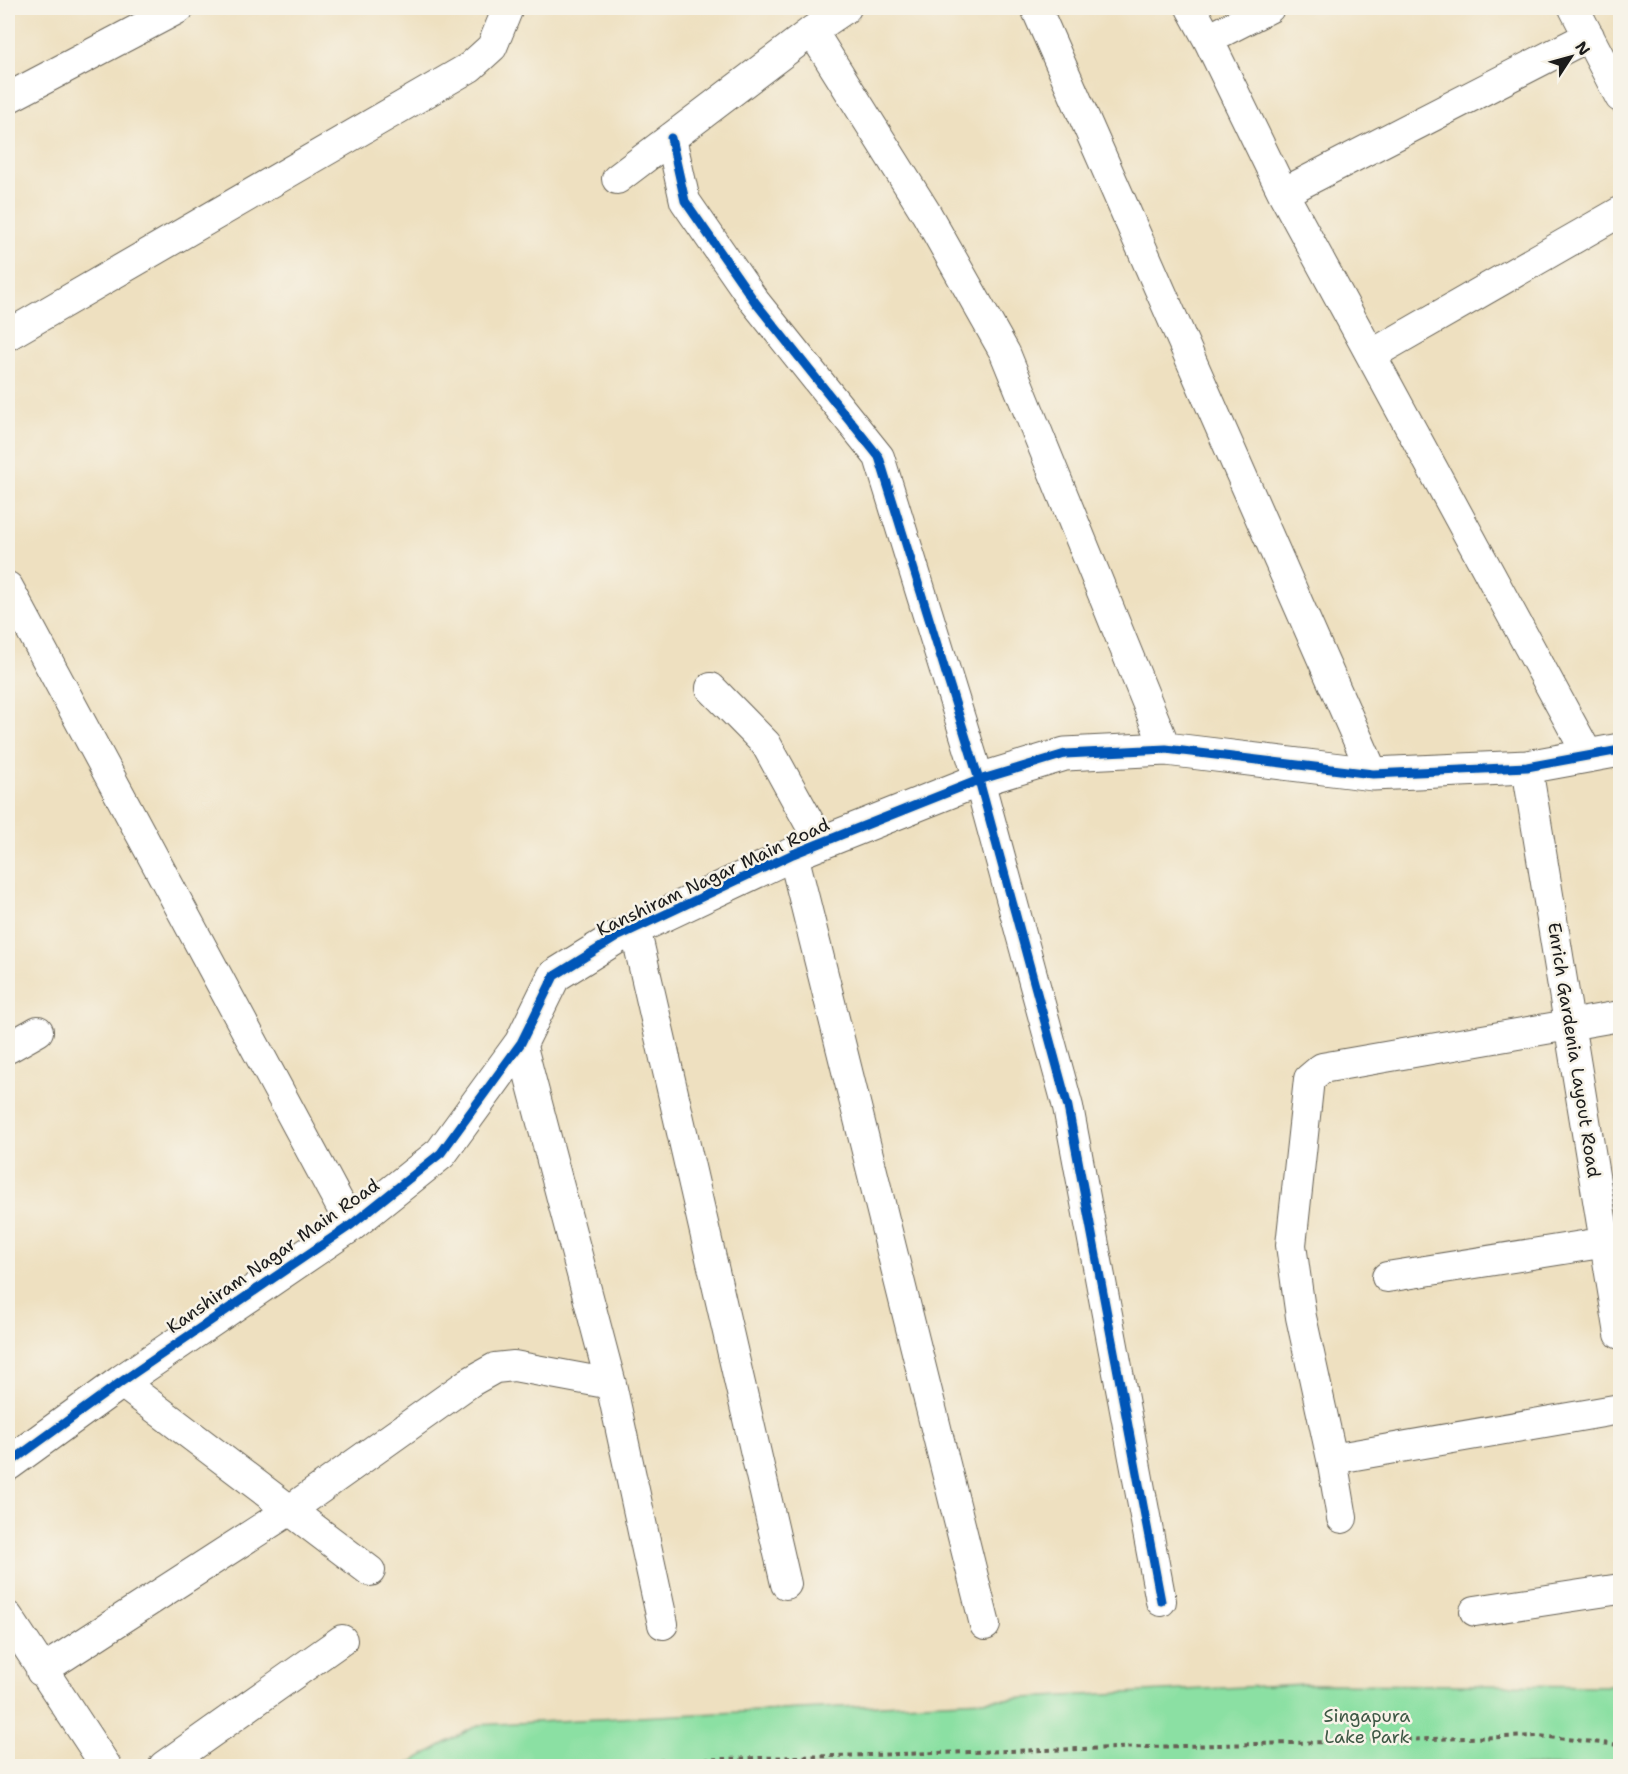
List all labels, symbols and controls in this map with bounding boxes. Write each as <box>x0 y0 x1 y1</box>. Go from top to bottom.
north arrow <box>1541 27 1601 87</box>
text: N <box>1571 37 1595 60</box>
street label: Kanshiram Nagar Main Road <box>593 812 833 942</box>
street label: Enrich Gardenia Layout Road <box>1542 921 1606 1179</box>
street label: Kanshiram Nagar Main Road <box>162 1173 384 1339</box>
park label: Singapura Lake Park <box>1324 1704 1410 1749</box>

